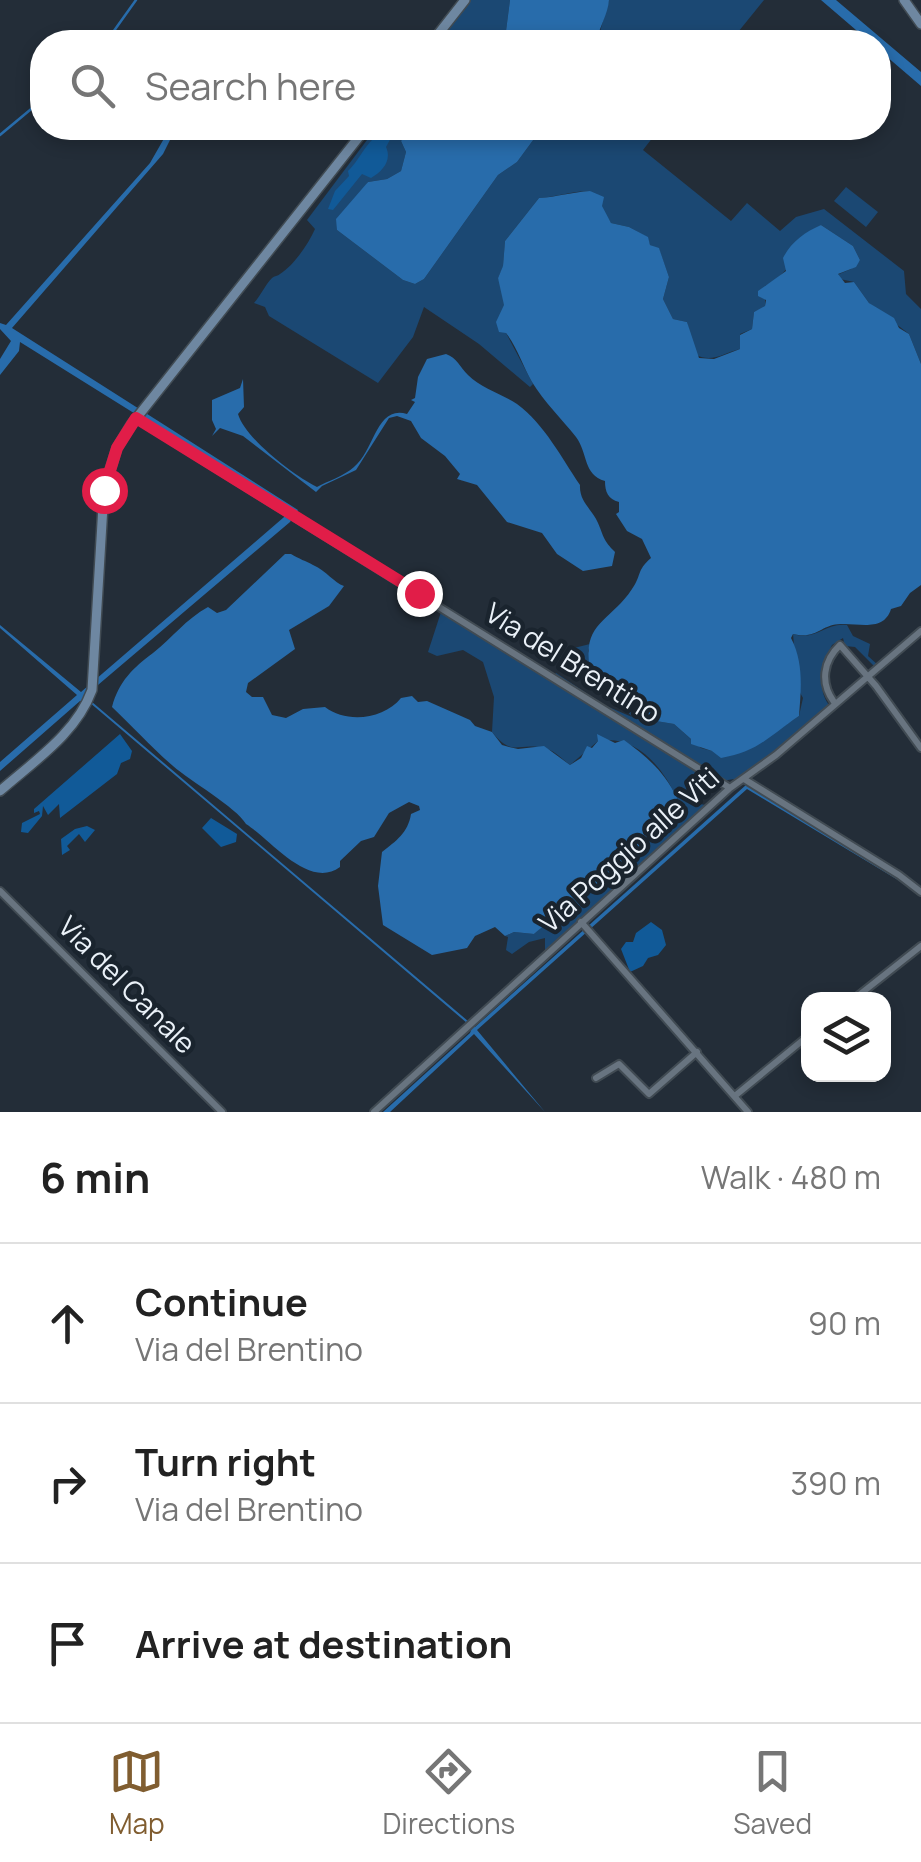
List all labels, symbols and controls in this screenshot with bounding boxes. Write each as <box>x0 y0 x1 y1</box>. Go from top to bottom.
search box <box>30 30 891 140</box>
icon: search <box>65 58 120 113</box>
text: Search here <box>145 59 356 111</box>
route start <box>82 468 128 514</box>
route end <box>397 571 443 617</box>
street label: Via del Brentino <box>479 593 668 731</box>
street label: Via Poggio alle Viti <box>530 758 727 940</box>
street label: Via del Canale <box>51 907 205 1061</box>
map controls <box>801 992 891 1082</box>
button: layers <box>801 992 891 1082</box>
text: 6 min <box>40 1148 150 1206</box>
text: Walk · 480 m <box>701 1155 881 1199</box>
text: Continue <box>135 1275 308 1327</box>
icon: ahead <box>40 1296 95 1351</box>
text: 90 m <box>808 1301 881 1345</box>
text: Via del Brentino <box>135 1327 363 1371</box>
text: Turn right <box>135 1435 316 1487</box>
icon: right <box>40 1456 95 1511</box>
text: 390 m <box>790 1461 881 1505</box>
text: Via del Brentino <box>135 1487 363 1531</box>
icon: arrive <box>40 1616 95 1671</box>
text: Arrive at destination <box>135 1617 512 1669</box>
tab: Map <box>109 1744 165 1842</box>
tab: Directions <box>383 1744 515 1842</box>
tab: Saved <box>733 1744 812 1842</box>

